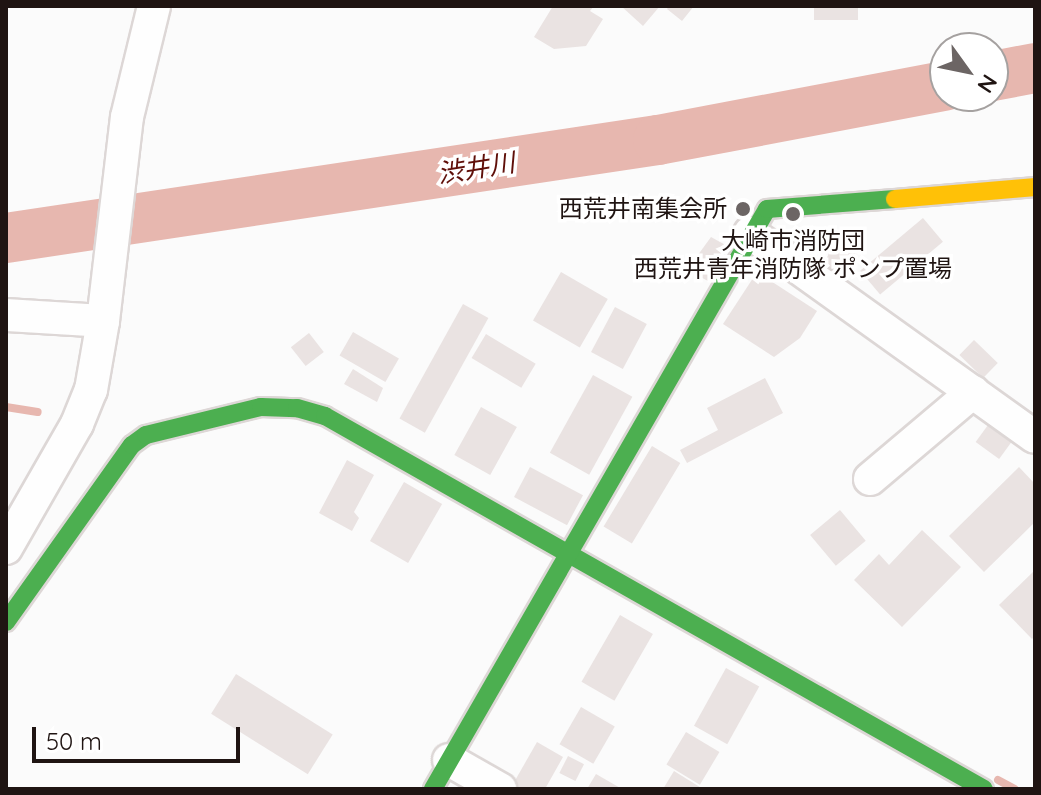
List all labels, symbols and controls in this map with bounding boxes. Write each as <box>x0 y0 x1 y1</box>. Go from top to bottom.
north arrow <box>929 32 1009 112</box>
text: N <box>971 70 1004 98</box>
water label: 渋井川 <box>435 146 517 190</box>
place label: 西荒井南集会所 <box>559 195 727 223</box>
marker: 西荒井南集会所 <box>734 200 752 218</box>
marker: 大崎市消防団 西荒井青年消防隊 ポンプ置場 <box>784 205 802 223</box>
place label: 大崎市消防団 西荒井青年消防隊 ポンプ置場 <box>634 227 952 283</box>
scale bar <box>36 711 244 761</box>
text: 50 m <box>46 726 102 756</box>

